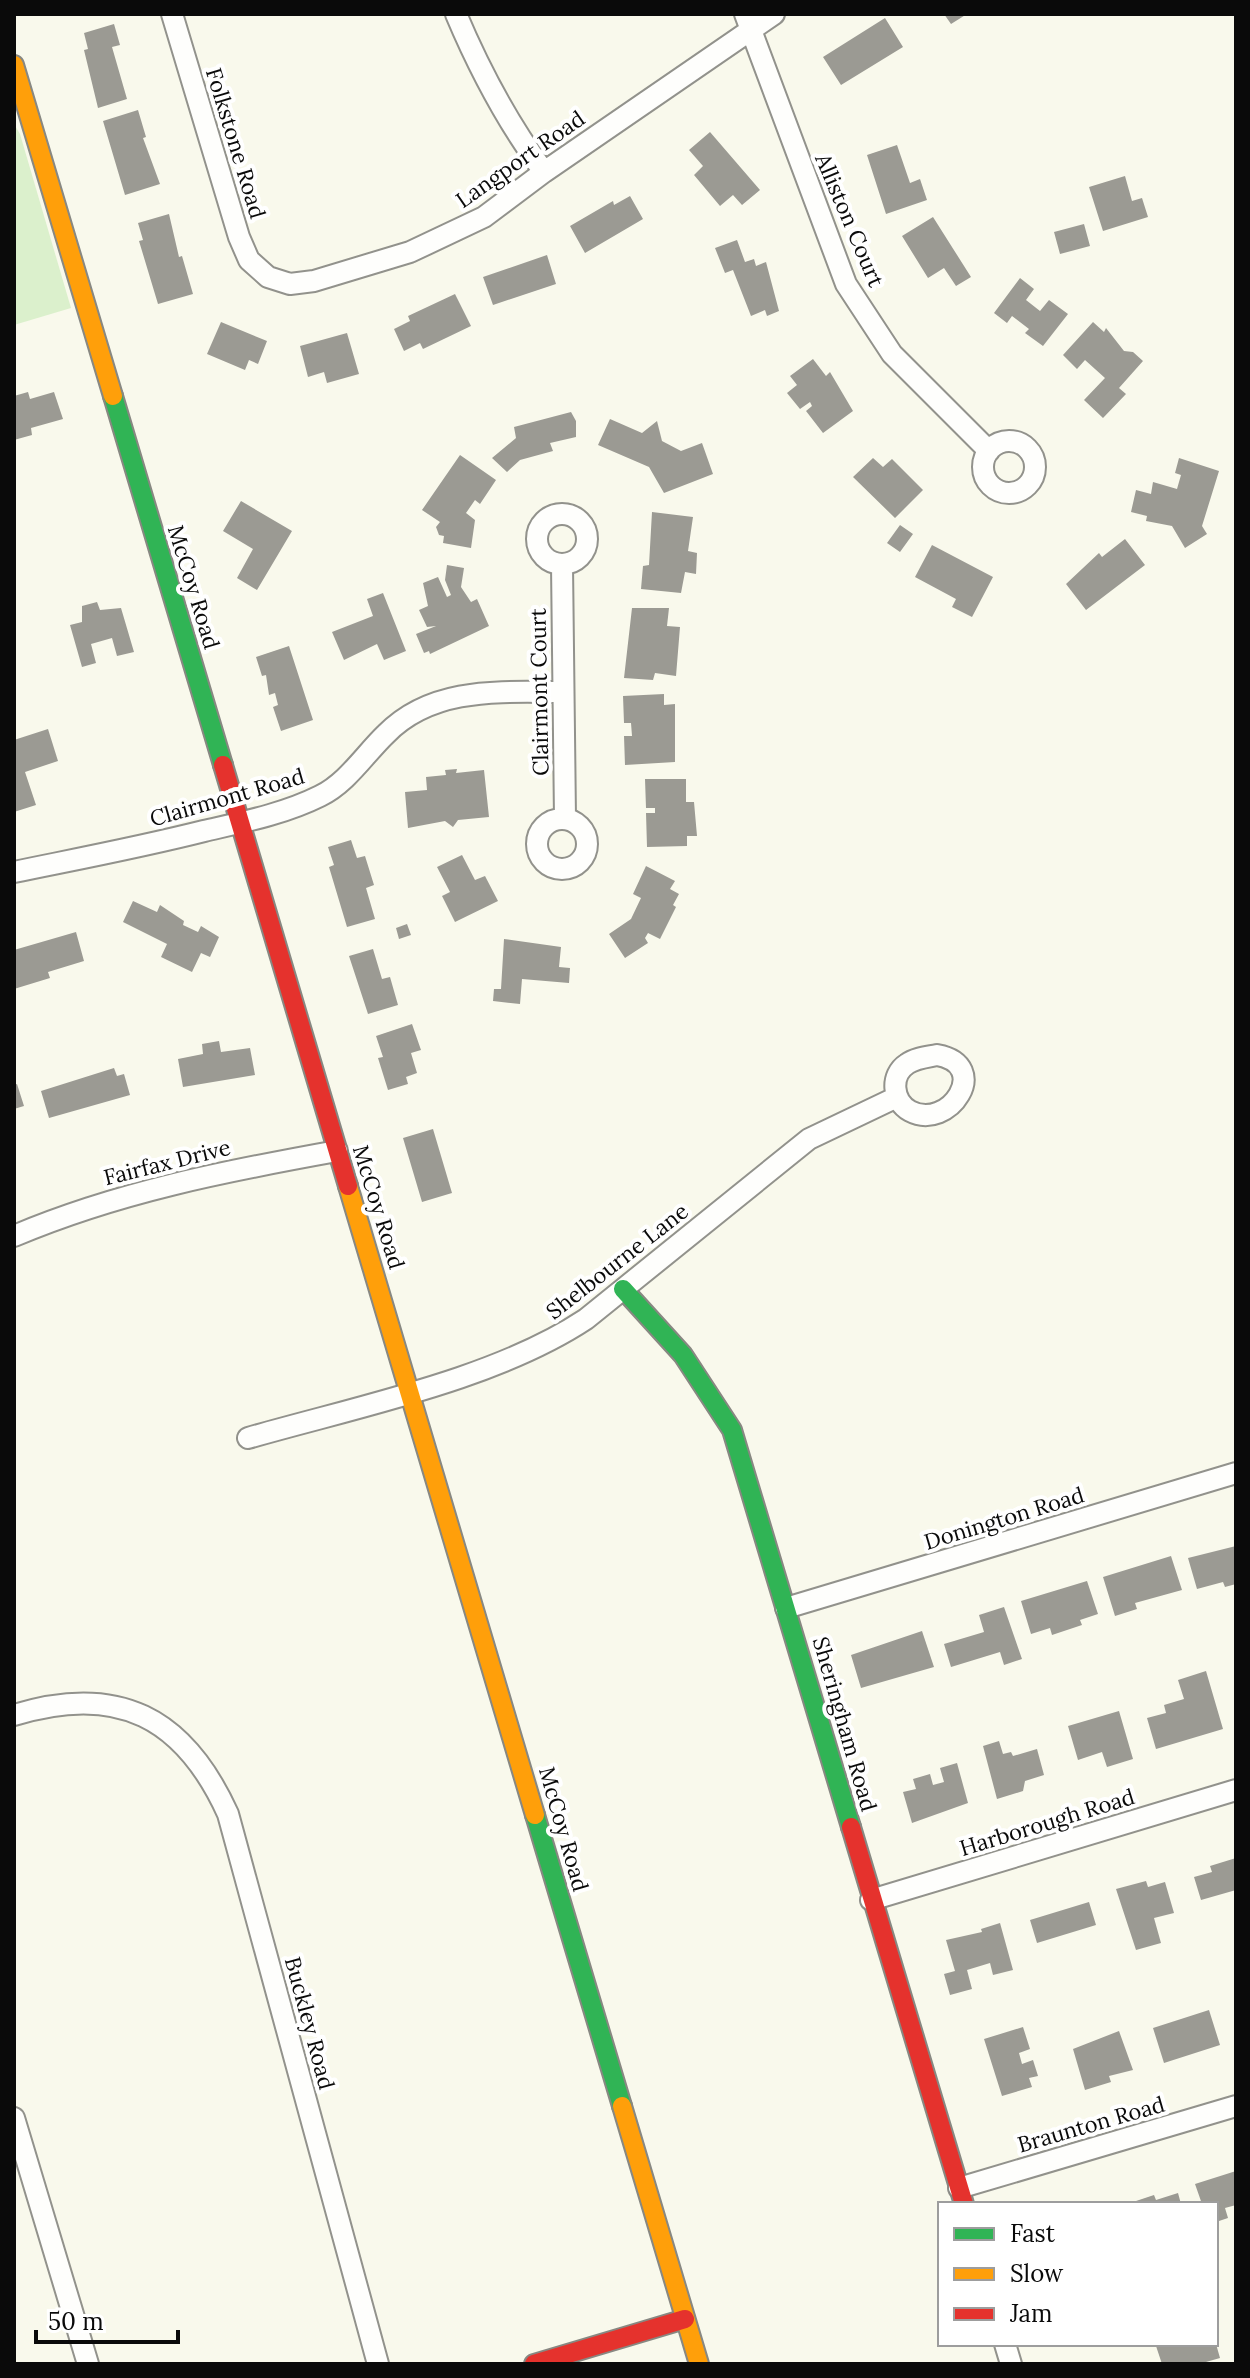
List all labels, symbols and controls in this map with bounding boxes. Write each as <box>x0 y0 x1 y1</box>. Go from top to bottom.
street label: Folkstone Road <box>200 64 272 222</box>
street label: Langport Road <box>450 104 590 214</box>
street label: Alliston Court <box>809 148 891 291</box>
street label: McCoy Road <box>162 522 226 652</box>
street label: Clairmont Court <box>524 607 554 776</box>
street label: Clairmont Road <box>146 762 308 832</box>
street label: Fairfax Drive <box>101 1133 233 1191</box>
street label: McCoy Road <box>347 1142 411 1272</box>
street label: Shelbourne Lane <box>540 1197 694 1325</box>
street label: Donington Road <box>921 1480 1087 1556</box>
street label: Sheringham Road <box>807 1633 883 1815</box>
street label: McCoy Road <box>533 1764 595 1894</box>
street label: Harborough Road <box>956 1782 1138 1862</box>
street label: Buckley Road <box>279 1953 341 2093</box>
street label: Braunton Road <box>1014 2090 1168 2158</box>
legend <box>938 2202 1218 2346</box>
text: Fast <box>1010 2218 1056 2249</box>
text: Slow <box>1010 2258 1064 2289</box>
scale bar <box>36 2294 178 2344</box>
text: Jam <box>1009 2298 1052 2329</box>
text: 50 m <box>48 2306 104 2337</box>

